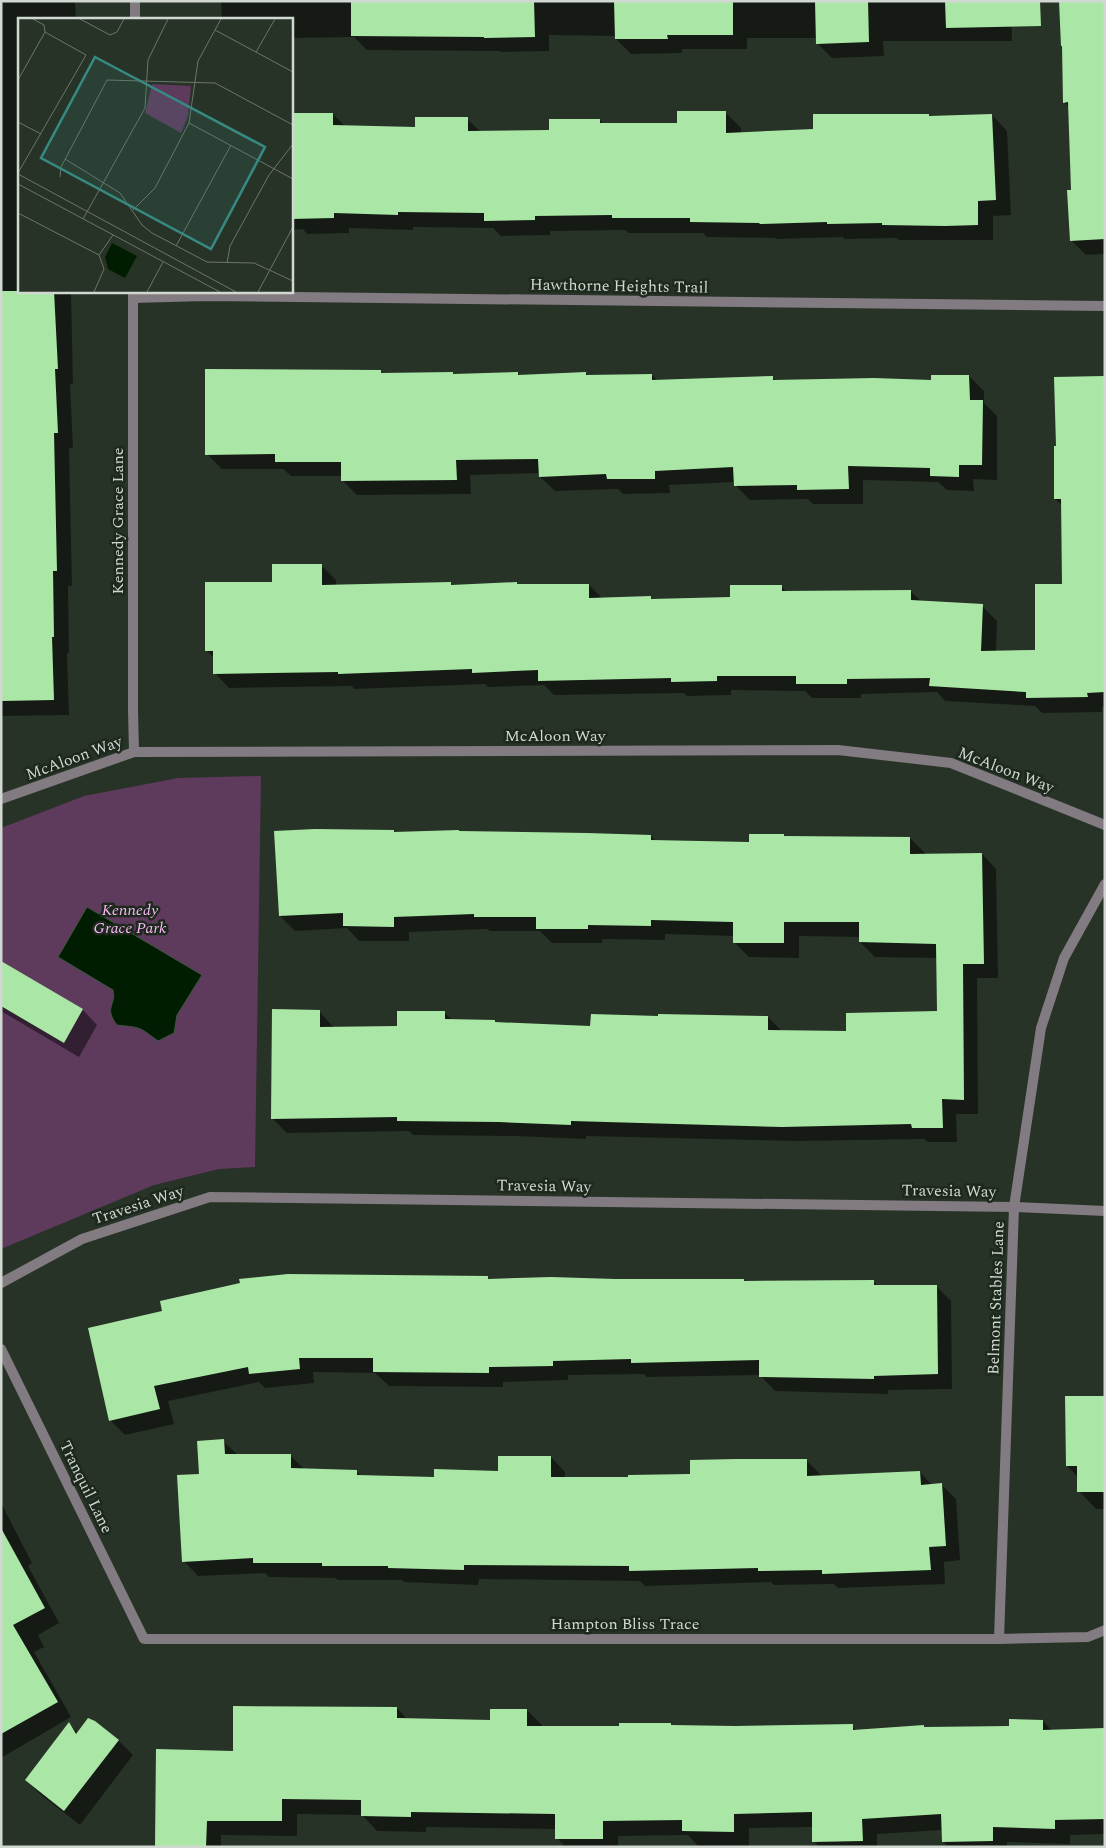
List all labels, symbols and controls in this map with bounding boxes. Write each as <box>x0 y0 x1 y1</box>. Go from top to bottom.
inset map <box>18 18 292 292</box>
street label: Hawthorne Heights Trail <box>530 272 708 300</box>
street label: Kennedy Grace Lane <box>106 448 130 594</box>
street label: McAloon Way <box>504 724 607 748</box>
street label: McAloon Way <box>22 729 127 787</box>
street label: McAloon Way <box>955 741 1059 800</box>
park label: Kennedy Grace Park <box>94 898 167 940</box>
street label: Travesia Way <box>496 1173 593 1199</box>
street label: Travesia Way <box>901 1178 998 1204</box>
street label: Travesia Way <box>89 1179 188 1231</box>
street label: Belmont Stables Lane <box>981 1221 1011 1375</box>
street label: Tranquil Lane <box>53 1437 119 1537</box>
street label: Hampton Bliss Trace <box>550 1612 700 1636</box>

